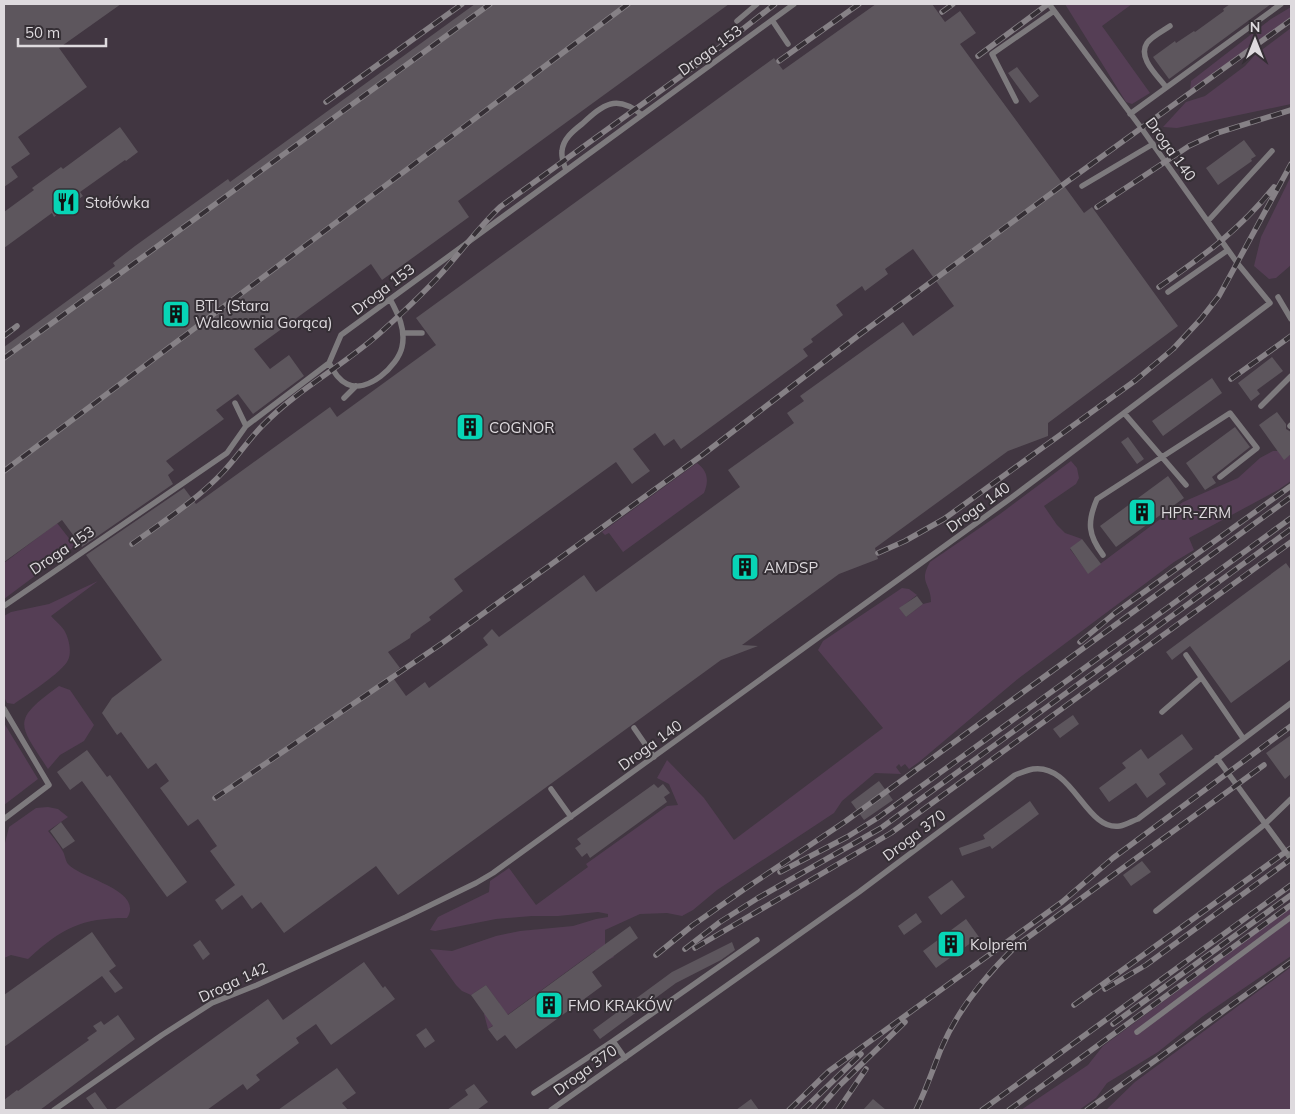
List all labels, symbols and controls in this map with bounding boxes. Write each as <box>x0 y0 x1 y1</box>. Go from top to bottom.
scale bar <box>18 15 105 47</box>
north arrow <box>1230 15 1280 65</box>
text: N <box>1250 18 1260 36</box>
street label: Droga 153 <box>674 21 746 79</box>
text: 50 m <box>25 23 60 42</box>
street label: Droga 140 <box>1142 113 1200 185</box>
restaurant icon: Stołówka <box>51 187 81 217</box>
place label: Stołówka <box>85 193 150 212</box>
street label: Droga 153 <box>348 259 418 319</box>
place label: BTL (Stara Walcownia Gorąca) <box>195 296 332 332</box>
building icon: BTL (Stara Walcownia Gorąca) <box>161 299 191 329</box>
building icon: COGNOR <box>455 412 485 442</box>
place label: COGNOR <box>489 418 555 437</box>
street label: Droga 140 <box>942 478 1014 536</box>
building icon: HPR-ZRM <box>1127 497 1157 527</box>
place label: HPR-ZRM <box>1161 503 1231 522</box>
street label: Droga 153 <box>26 521 98 579</box>
building icon: AMDSP <box>730 552 760 582</box>
place label: AMDSP <box>764 558 818 577</box>
street label: Droga 140 <box>614 716 686 774</box>
street label: Droga 370 <box>879 805 949 865</box>
building icon: Kolprem <box>936 929 966 959</box>
place label: Kolprem <box>970 935 1027 954</box>
street label: Droga 142 <box>195 958 271 1006</box>
building icon: FMO KRAKÓW <box>534 990 564 1020</box>
place label: FMO KRAKÓW <box>568 996 673 1015</box>
street label: Droga 370 <box>549 1041 621 1099</box>

